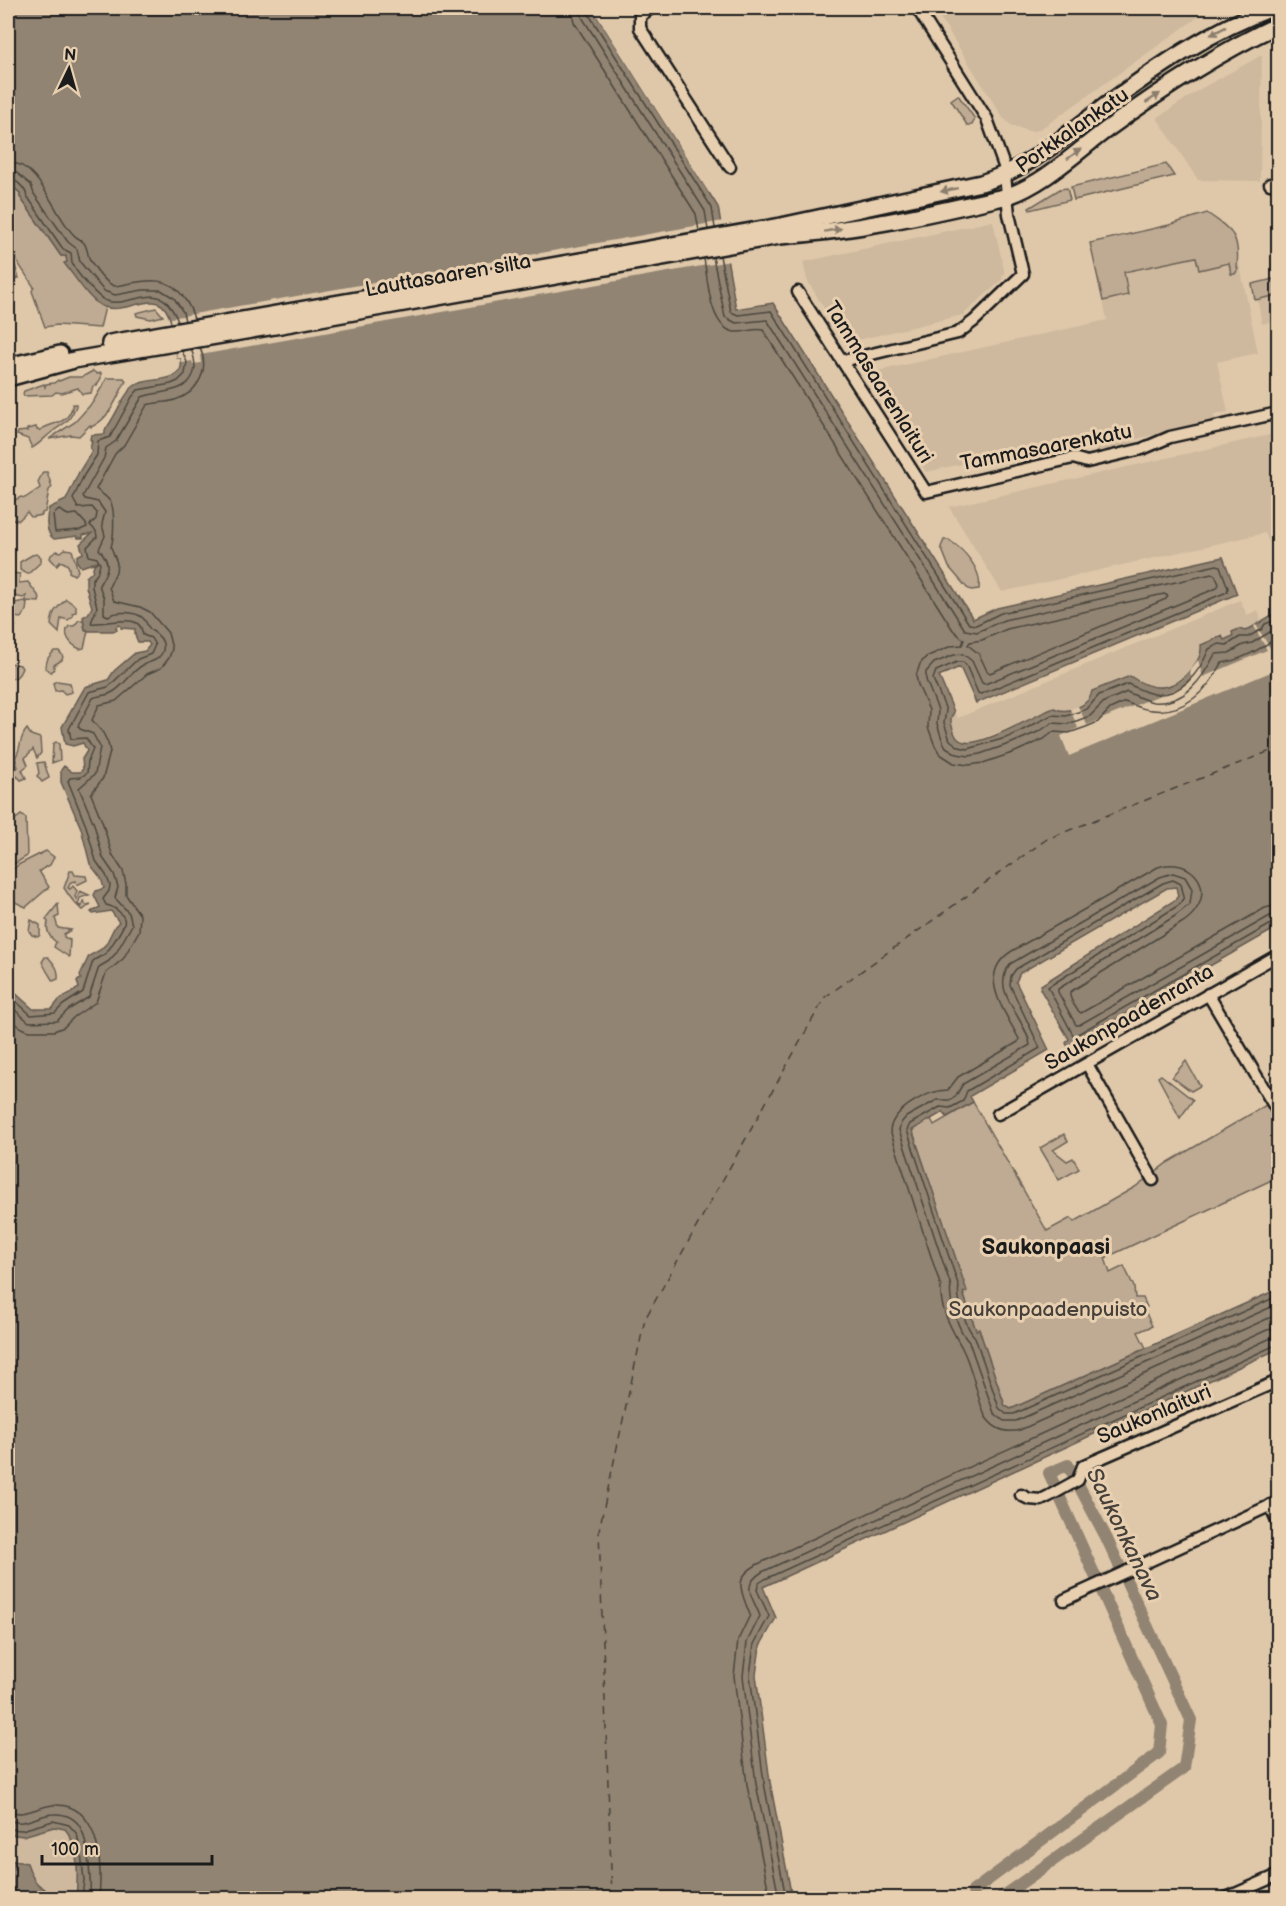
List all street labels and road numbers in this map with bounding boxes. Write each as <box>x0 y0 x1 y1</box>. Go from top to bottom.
street label: Porkkalankatu <box>1011 82 1134 179</box>
street label: Lauttasaaren silta <box>363 249 533 302</box>
street label: Tammasaarenlaituri <box>819 297 939 468</box>
street label: Tammasaarenkatu <box>958 419 1134 476</box>
street label: Saukonpaadenranta <box>1040 959 1218 1076</box>
street label: Saukonlaituri <box>1093 1379 1215 1450</box>

